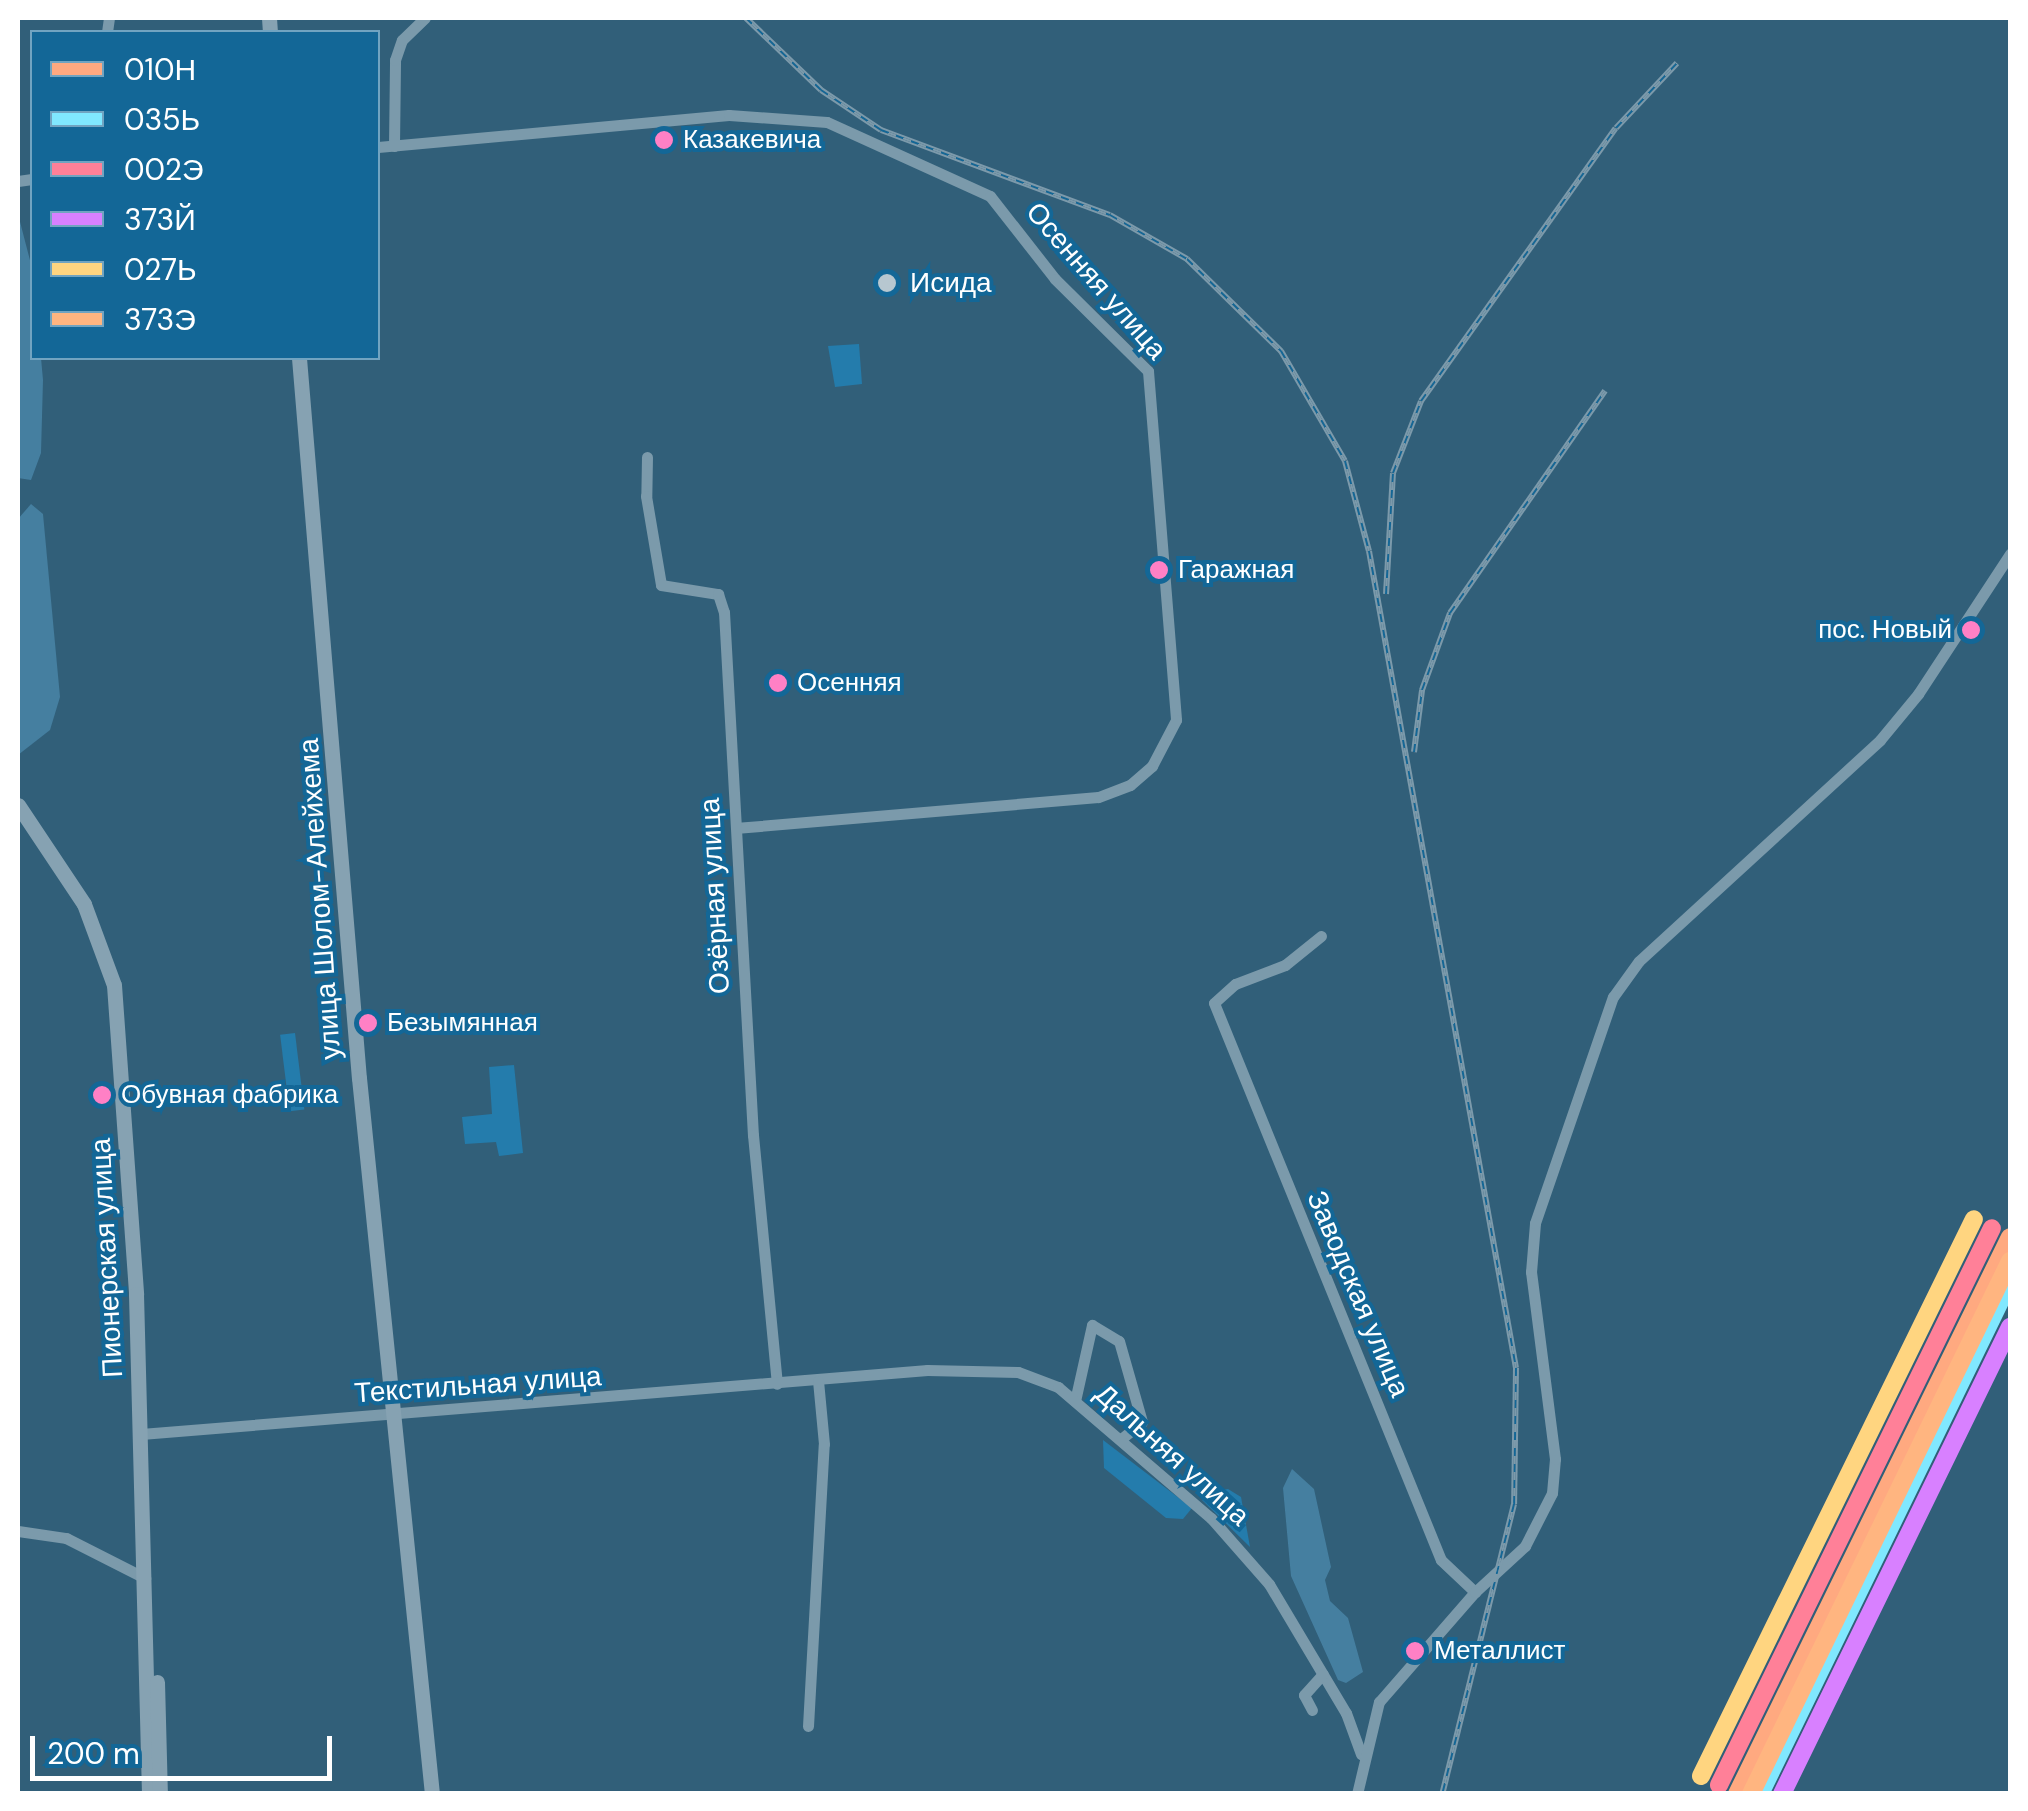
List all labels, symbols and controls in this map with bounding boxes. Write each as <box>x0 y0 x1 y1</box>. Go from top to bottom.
legend <box>30 30 380 360</box>
text: 010Н <box>124 50 196 89</box>
text: 035Ь <box>124 100 200 139</box>
place label: Казакевича <box>683 124 821 156</box>
marker: Казакевича <box>654 130 674 150</box>
text: 002Э <box>124 150 204 189</box>
street label: Осенняя улица <box>1019 196 1173 366</box>
text: 373Й <box>124 200 196 239</box>
text: 027Ь <box>124 250 197 289</box>
place label: Исида <box>910 266 992 300</box>
marker: Исида <box>874 270 900 296</box>
text: 373Э <box>124 300 196 339</box>
place label: Гаражная <box>1178 554 1294 586</box>
marker: Гаражная <box>1149 560 1169 580</box>
place label: пос. Новый <box>1818 614 1952 646</box>
marker: пос. Новый <box>1961 620 1981 640</box>
place label: Осенняя <box>797 667 902 699</box>
marker: Осенняя <box>768 673 788 693</box>
street label: улица Шолом-Алейхема <box>292 737 348 1061</box>
street label: Озёрная улица <box>693 797 737 995</box>
place label: Безымянная <box>387 1007 538 1039</box>
marker: Безымянная <box>358 1013 378 1033</box>
place label: Обувная фабрика <box>121 1079 338 1111</box>
marker: Обувная фабрика <box>92 1085 112 1105</box>
street label: Пионерская улица <box>84 1137 130 1379</box>
street label: Заводская улица <box>1299 1186 1417 1402</box>
street label: Текстильная улица <box>353 1360 603 1410</box>
street label: Дальняя улица <box>1088 1377 1256 1533</box>
place label: Металлист <box>1434 1635 1565 1667</box>
marker: Металлист <box>1405 1641 1425 1661</box>
scale bar <box>35 1716 338 1778</box>
text: 200 m <box>47 1734 140 1773</box>

